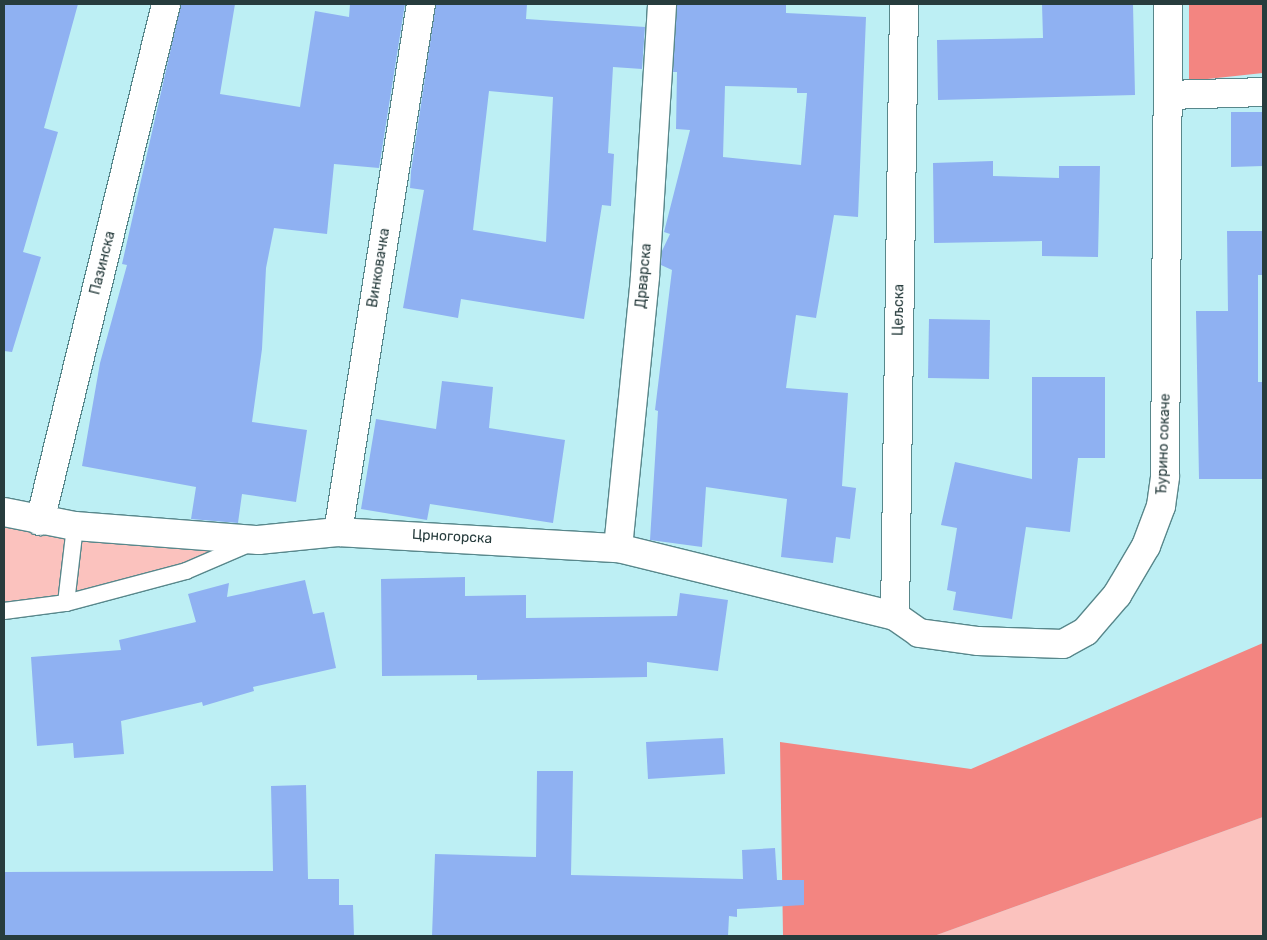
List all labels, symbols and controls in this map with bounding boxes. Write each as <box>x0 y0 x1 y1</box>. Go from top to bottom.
street label: Винковачка <box>364 227 394 309</box>
street label: Пазинска <box>87 229 119 297</box>
street label: Дрварска <box>633 243 655 309</box>
street label: Цељска <box>890 284 908 336</box>
street label: Ђурино сокаче <box>1154 393 1174 495</box>
street label: Црногорска <box>411 527 493 547</box>

